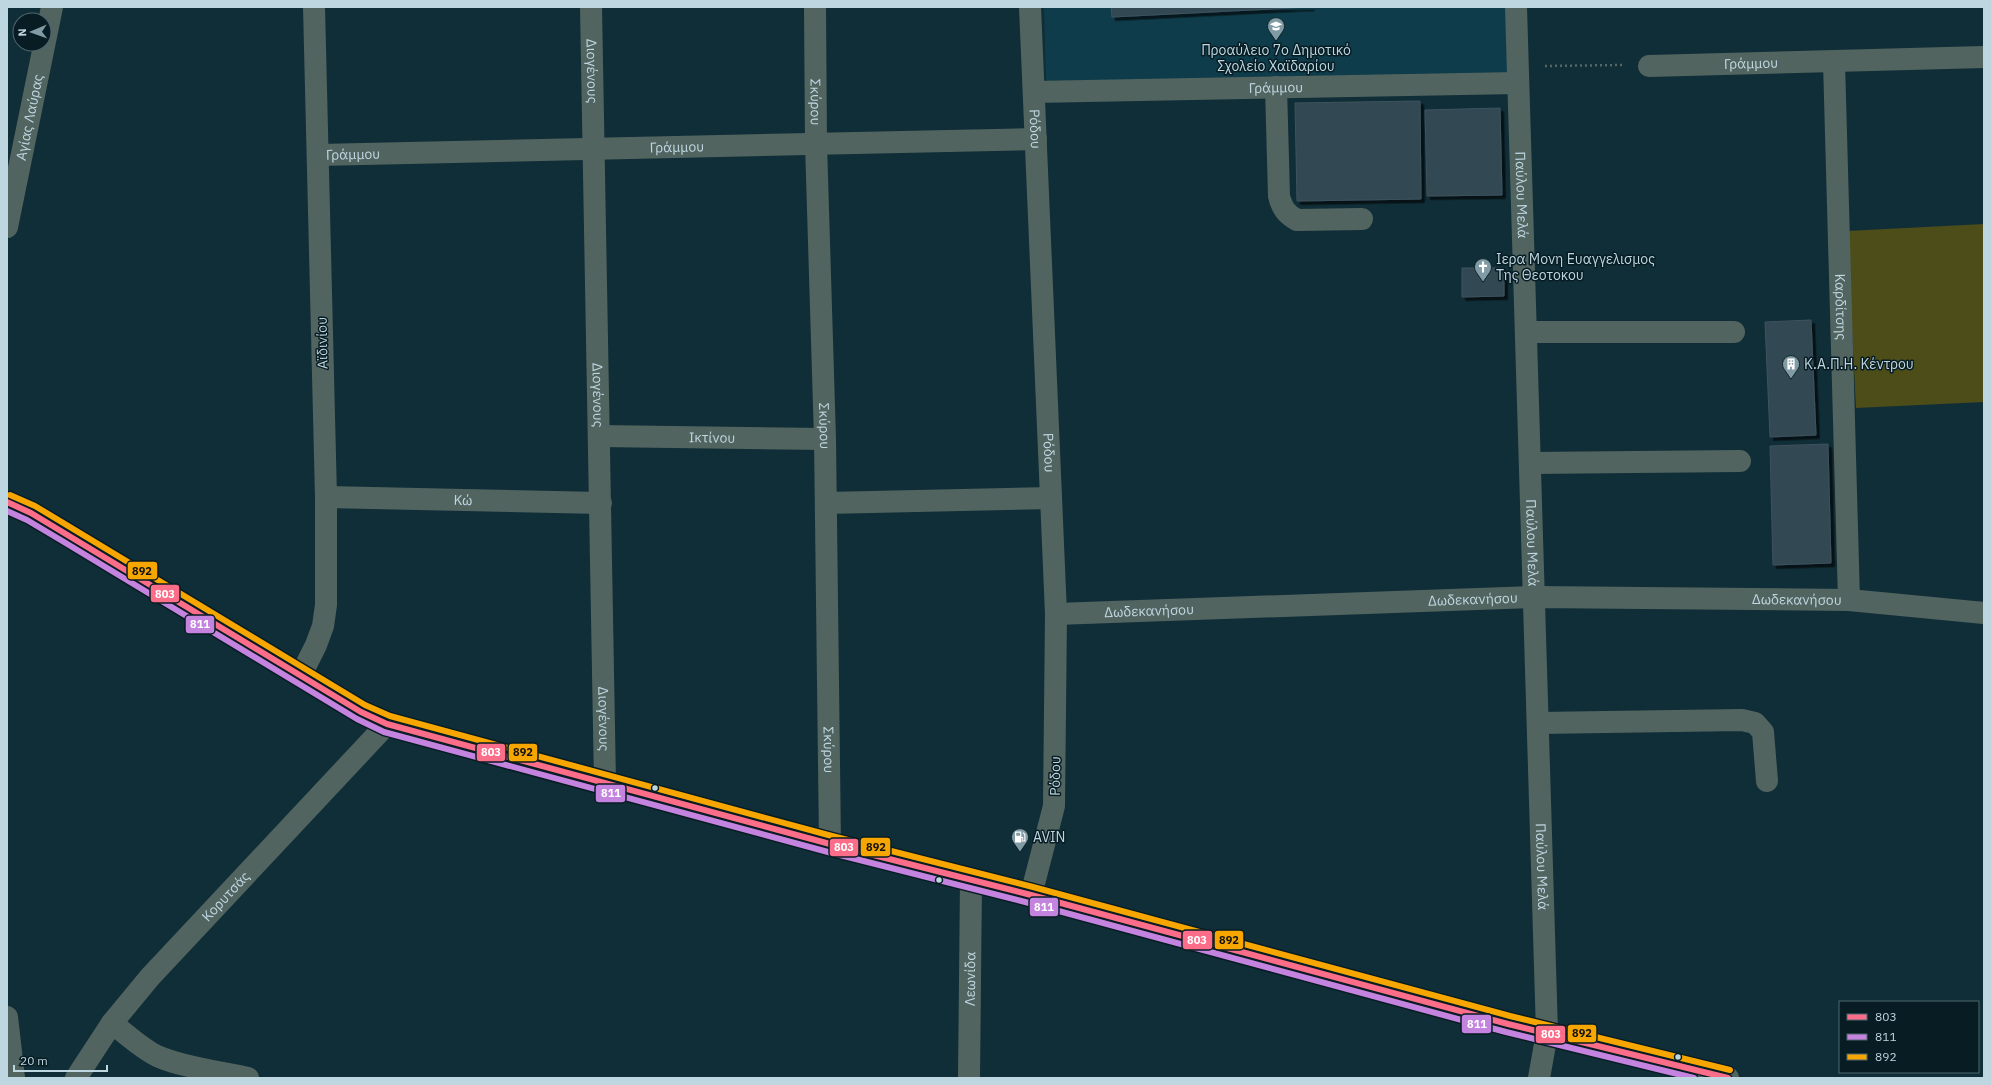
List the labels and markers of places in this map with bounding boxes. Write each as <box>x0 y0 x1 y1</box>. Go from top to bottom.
school or university icon: Προαύλειο 7ο Δημοτικό Σχολείο Χαϊδαρίου <box>1266 16 1286 41</box>
place label: Προαύλειο 7ο Δημοτικό Σχολείο Χαϊδαρίου <box>1201 41 1351 75</box>
place label: Ιερα Μονη Ευαγγελισμος Της Θεοτοκου <box>1496 250 1655 284</box>
church icon: Ιερα Μονη Ευαγγελισμος Της Θεοτοκου <box>1473 257 1493 282</box>
building icon: Κ.Α.Π.Η. Κέντρου <box>1781 354 1801 379</box>
place label: Κ.Α.Π.Η. Κέντρου <box>1804 355 1914 373</box>
unlabelled marker <box>650 783 660 793</box>
fuel station icon: AVIN <box>1010 827 1030 852</box>
place label: AVIN <box>1033 828 1065 846</box>
unlabelled marker <box>934 875 944 885</box>
unlabelled marker <box>1673 1052 1683 1062</box>

